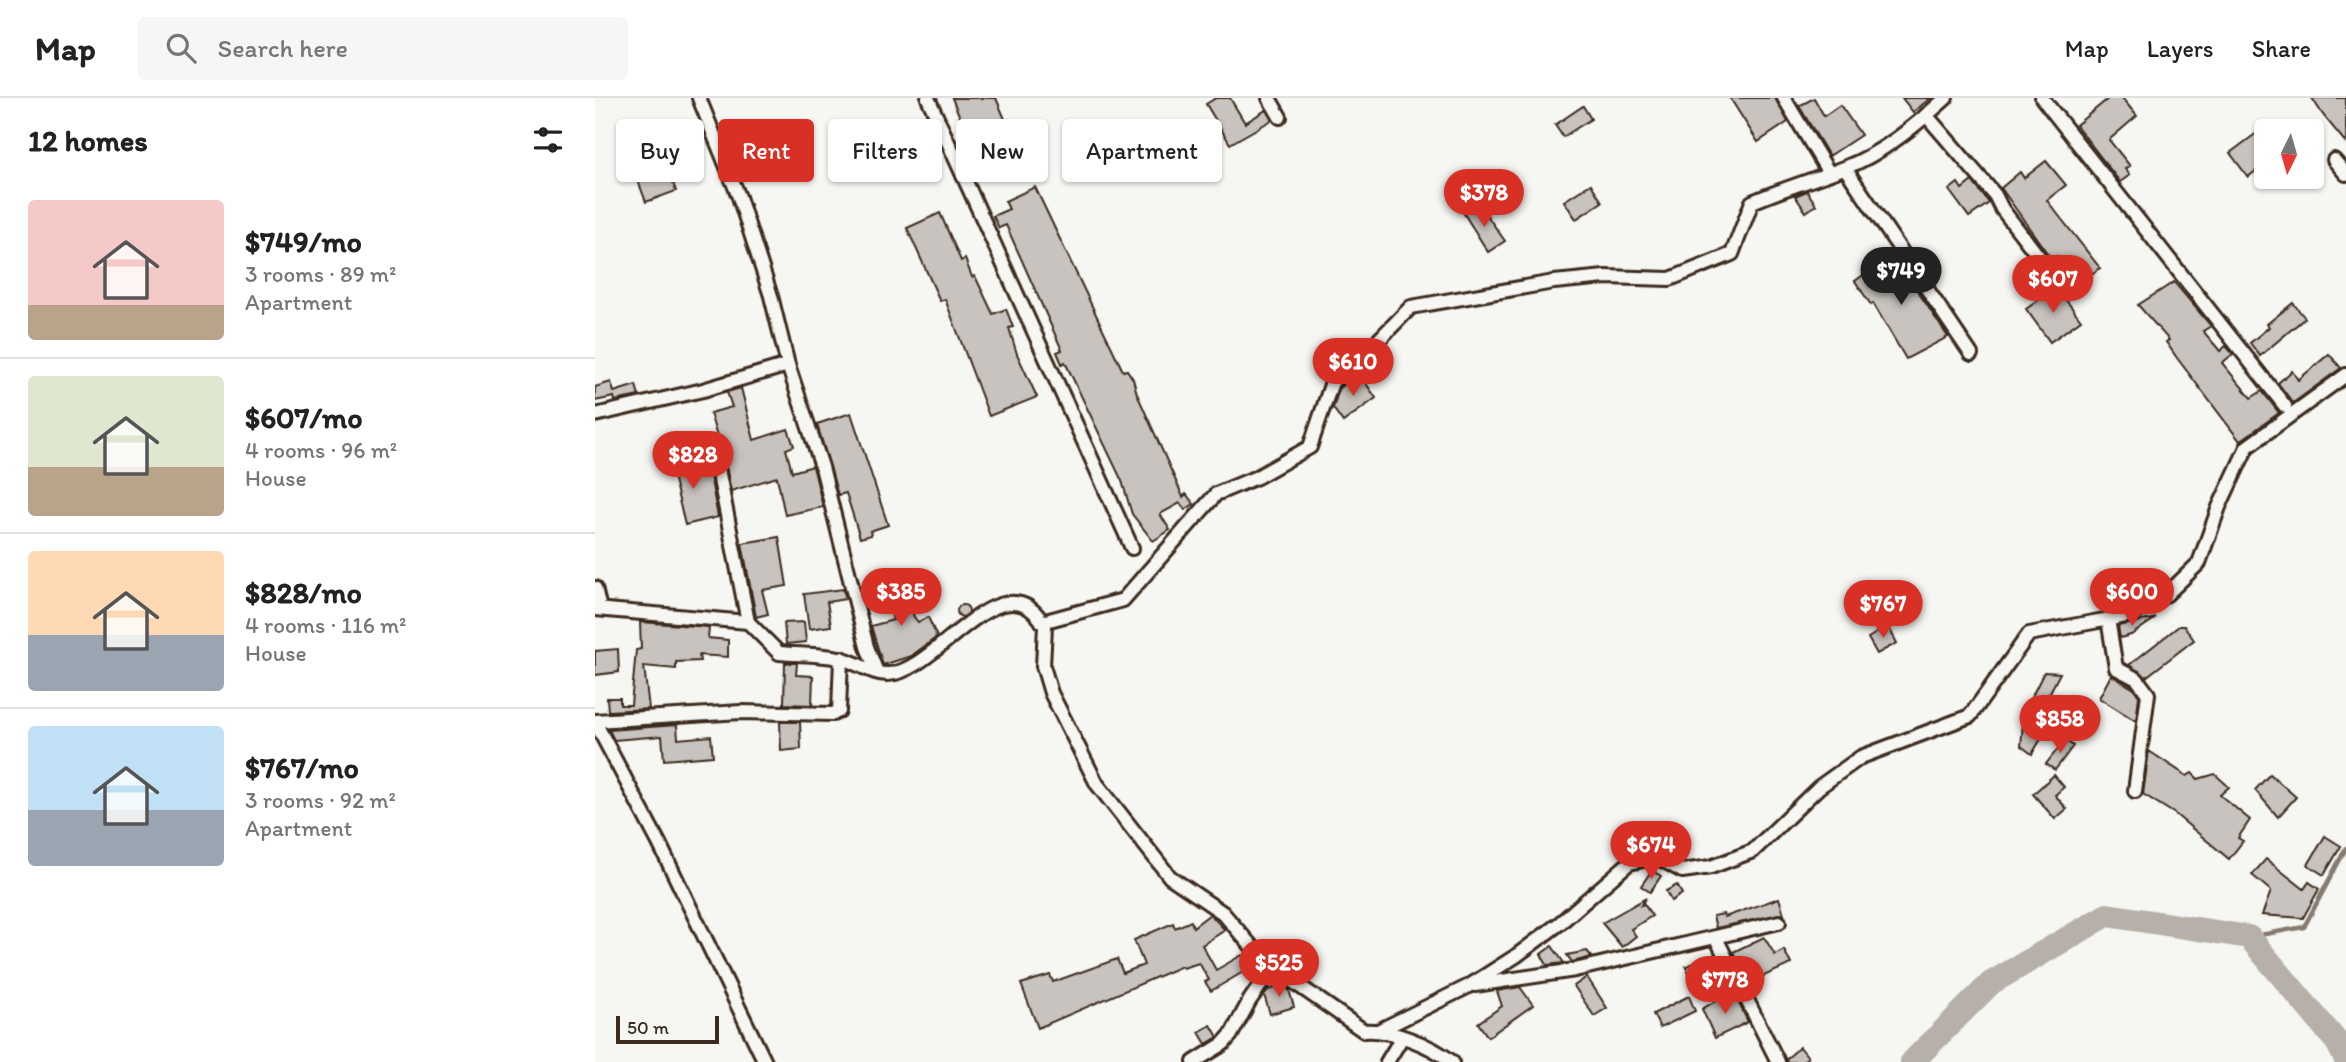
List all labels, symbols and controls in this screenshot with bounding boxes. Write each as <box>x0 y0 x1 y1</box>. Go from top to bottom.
search box <box>138 17 628 80</box>
text: Map <box>35 29 96 68</box>
icon: search <box>162 29 200 67</box>
text: Search here <box>218 32 348 64</box>
text: Map <box>2065 34 2109 63</box>
text: Layers <box>2147 34 2214 63</box>
text: Share <box>2252 34 2311 63</box>
chip: Buy <box>616 119 704 182</box>
chip: Rent <box>718 119 814 182</box>
chip: Filters <box>828 119 942 182</box>
chip: New <box>956 119 1048 182</box>
chip: Apartment <box>1062 119 1222 182</box>
north arrow <box>2254 119 2324 189</box>
map controls <box>2254 119 2324 189</box>
icon: filters <box>529 121 567 159</box>
text: 12 homes <box>28 122 148 159</box>
pin: $378 <box>1443 170 1525 229</box>
text: $378 <box>1460 178 1508 206</box>
text: $749/mo <box>245 223 362 260</box>
icon: home <box>84 228 168 312</box>
pin: $749 <box>1860 248 1942 307</box>
text: $749 <box>1877 256 1925 284</box>
pin: $607 <box>2012 256 2094 315</box>
text: 3 rooms · 89 m² <box>245 260 396 288</box>
text: $607 <box>2028 264 2078 292</box>
text: Apartment <box>245 288 352 316</box>
pin: $610 <box>1312 338 1394 398</box>
text: $610 <box>1329 347 1377 375</box>
text: $607/mo <box>245 399 363 436</box>
icon: home <box>84 404 168 488</box>
pin: $828 <box>652 432 734 491</box>
text: 4 rooms · 96 m² <box>245 436 397 464</box>
text: $828 <box>669 440 717 468</box>
text: House <box>245 464 307 492</box>
pin: $385 <box>860 568 942 628</box>
pin: $600 <box>2091 568 2173 628</box>
text: $828/mo <box>245 574 362 611</box>
text: $385 <box>877 577 925 605</box>
text: $600 <box>2106 577 2158 605</box>
icon: home <box>84 579 168 663</box>
pin: $767 <box>1842 580 1924 640</box>
text: $767 <box>1860 589 1906 617</box>
text: 4 rooms · 116 m² <box>245 611 407 639</box>
text: House <box>245 639 307 667</box>
pin: $858 <box>2019 696 2101 755</box>
text: $858 <box>2036 704 2084 732</box>
text: $767/mo <box>245 749 359 786</box>
icon: home <box>84 754 168 838</box>
text: 3 rooms · 92 m² <box>245 786 396 814</box>
text: Apartment <box>245 814 352 842</box>
pin: $674 <box>1610 822 1692 881</box>
text: $674 <box>1626 830 1676 858</box>
pin: $525 <box>1238 940 1320 999</box>
text: $525 <box>1255 948 1303 976</box>
pin: $778 <box>1684 956 1766 1016</box>
text: $778 <box>1701 965 1749 993</box>
scale bar <box>616 1013 719 1045</box>
text: 50 m <box>627 1016 669 1039</box>

